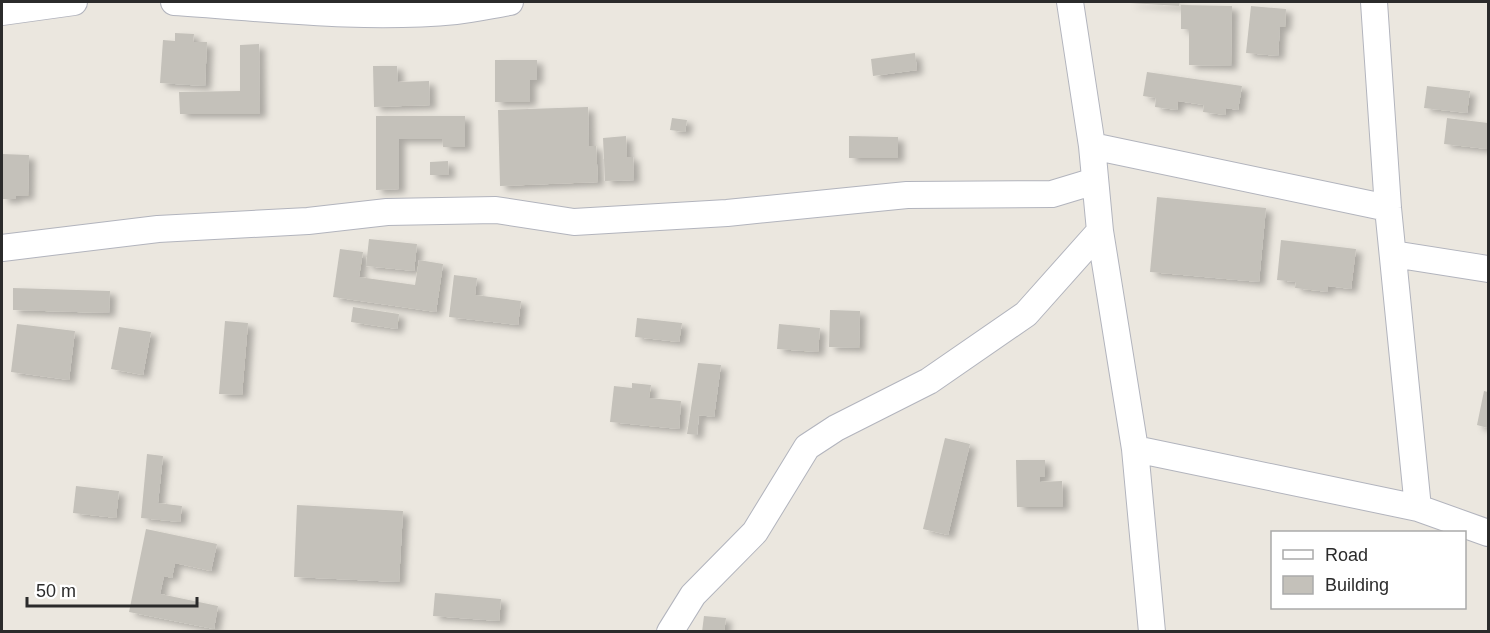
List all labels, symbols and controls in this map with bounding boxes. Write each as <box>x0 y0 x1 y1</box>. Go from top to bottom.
legend <box>1271 531 1466 609</box>
text: Road <box>1325 545 1368 565</box>
scale bar <box>27 570 196 608</box>
text: Building <box>1325 575 1389 595</box>
text: 50 m <box>36 581 76 601</box>

